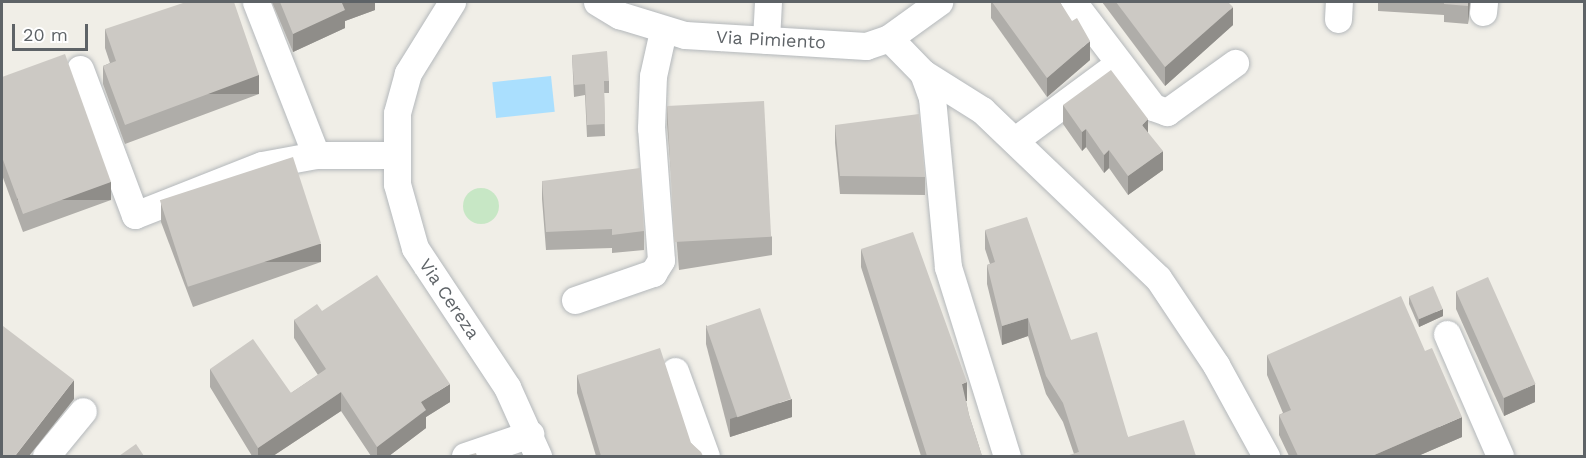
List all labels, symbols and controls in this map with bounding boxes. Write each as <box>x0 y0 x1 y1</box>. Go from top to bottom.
scale bar <box>15 12 92 50</box>
text: 20 m <box>23 24 68 45</box>
street label: Via Pimiento <box>715 26 827 54</box>
street label: Via Cereza <box>414 255 484 343</box>

